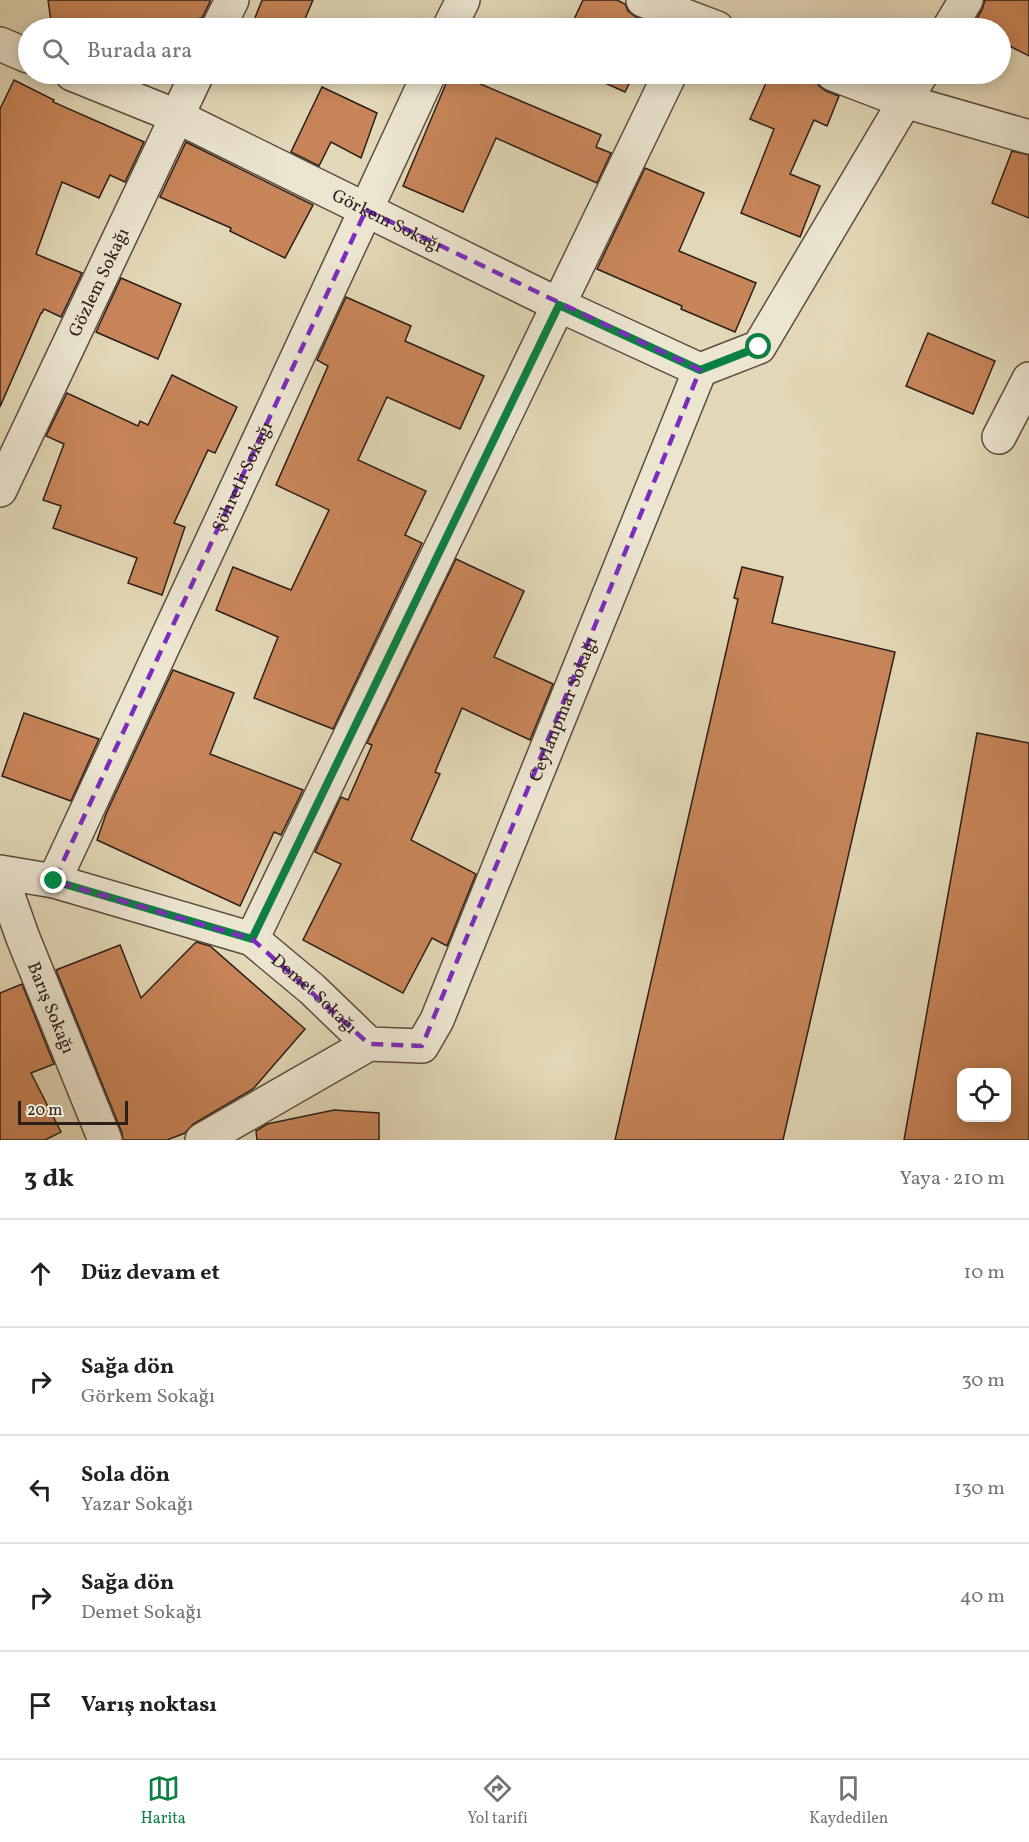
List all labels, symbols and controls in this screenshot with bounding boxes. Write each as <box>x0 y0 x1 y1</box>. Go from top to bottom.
search box <box>18 18 1011 84</box>
icon: search <box>39 35 72 68</box>
text: Burada ara <box>87 36 192 67</box>
street label: Görkem Sokağı <box>327 184 446 260</box>
street label: Gözlem Sokağı <box>63 224 136 341</box>
route start <box>745 333 771 359</box>
street label: Şöhretli Sokağı <box>207 418 280 537</box>
street label: Ceylanpınar Sokağı <box>524 633 605 786</box>
route end <box>40 867 66 893</box>
street label: Demet Sokağı <box>265 949 362 1040</box>
street label: Barış Sokağı <box>20 958 80 1058</box>
map controls <box>957 1068 1011 1122</box>
button: locate <box>957 1068 1011 1122</box>
scale bar <box>18 1098 128 1126</box>
text: 20 m <box>27 1100 62 1122</box>
text: 3 dk <box>24 1161 74 1197</box>
text: Yaya · 210 m <box>899 1165 1005 1193</box>
icon: ahead <box>24 1257 57 1290</box>
text: Düz devam et <box>81 1258 220 1289</box>
text: 10 m <box>964 1259 1005 1287</box>
text: Sağa dön <box>81 1352 174 1383</box>
icon: right <box>24 1365 57 1398</box>
text: 30 m <box>961 1367 1005 1395</box>
text: Görkem Sokağı <box>81 1383 215 1411</box>
text: Sola dön <box>81 1460 170 1491</box>
icon: left <box>24 1473 57 1506</box>
text: 130 m <box>954 1475 1005 1503</box>
text: Yazar Sokağı <box>81 1491 193 1519</box>
text: Sağa dön <box>81 1568 174 1599</box>
icon: right <box>24 1581 57 1614</box>
text: 40 m <box>960 1583 1005 1611</box>
text: Demet Sokağı <box>81 1599 202 1627</box>
icon: arrive <box>24 1689 57 1722</box>
text: Varış noktası <box>81 1690 217 1721</box>
tab: Harita <box>141 1772 186 1830</box>
tab: Yol tarifi <box>467 1772 528 1830</box>
tab: Kaydedilen <box>809 1772 888 1830</box>

